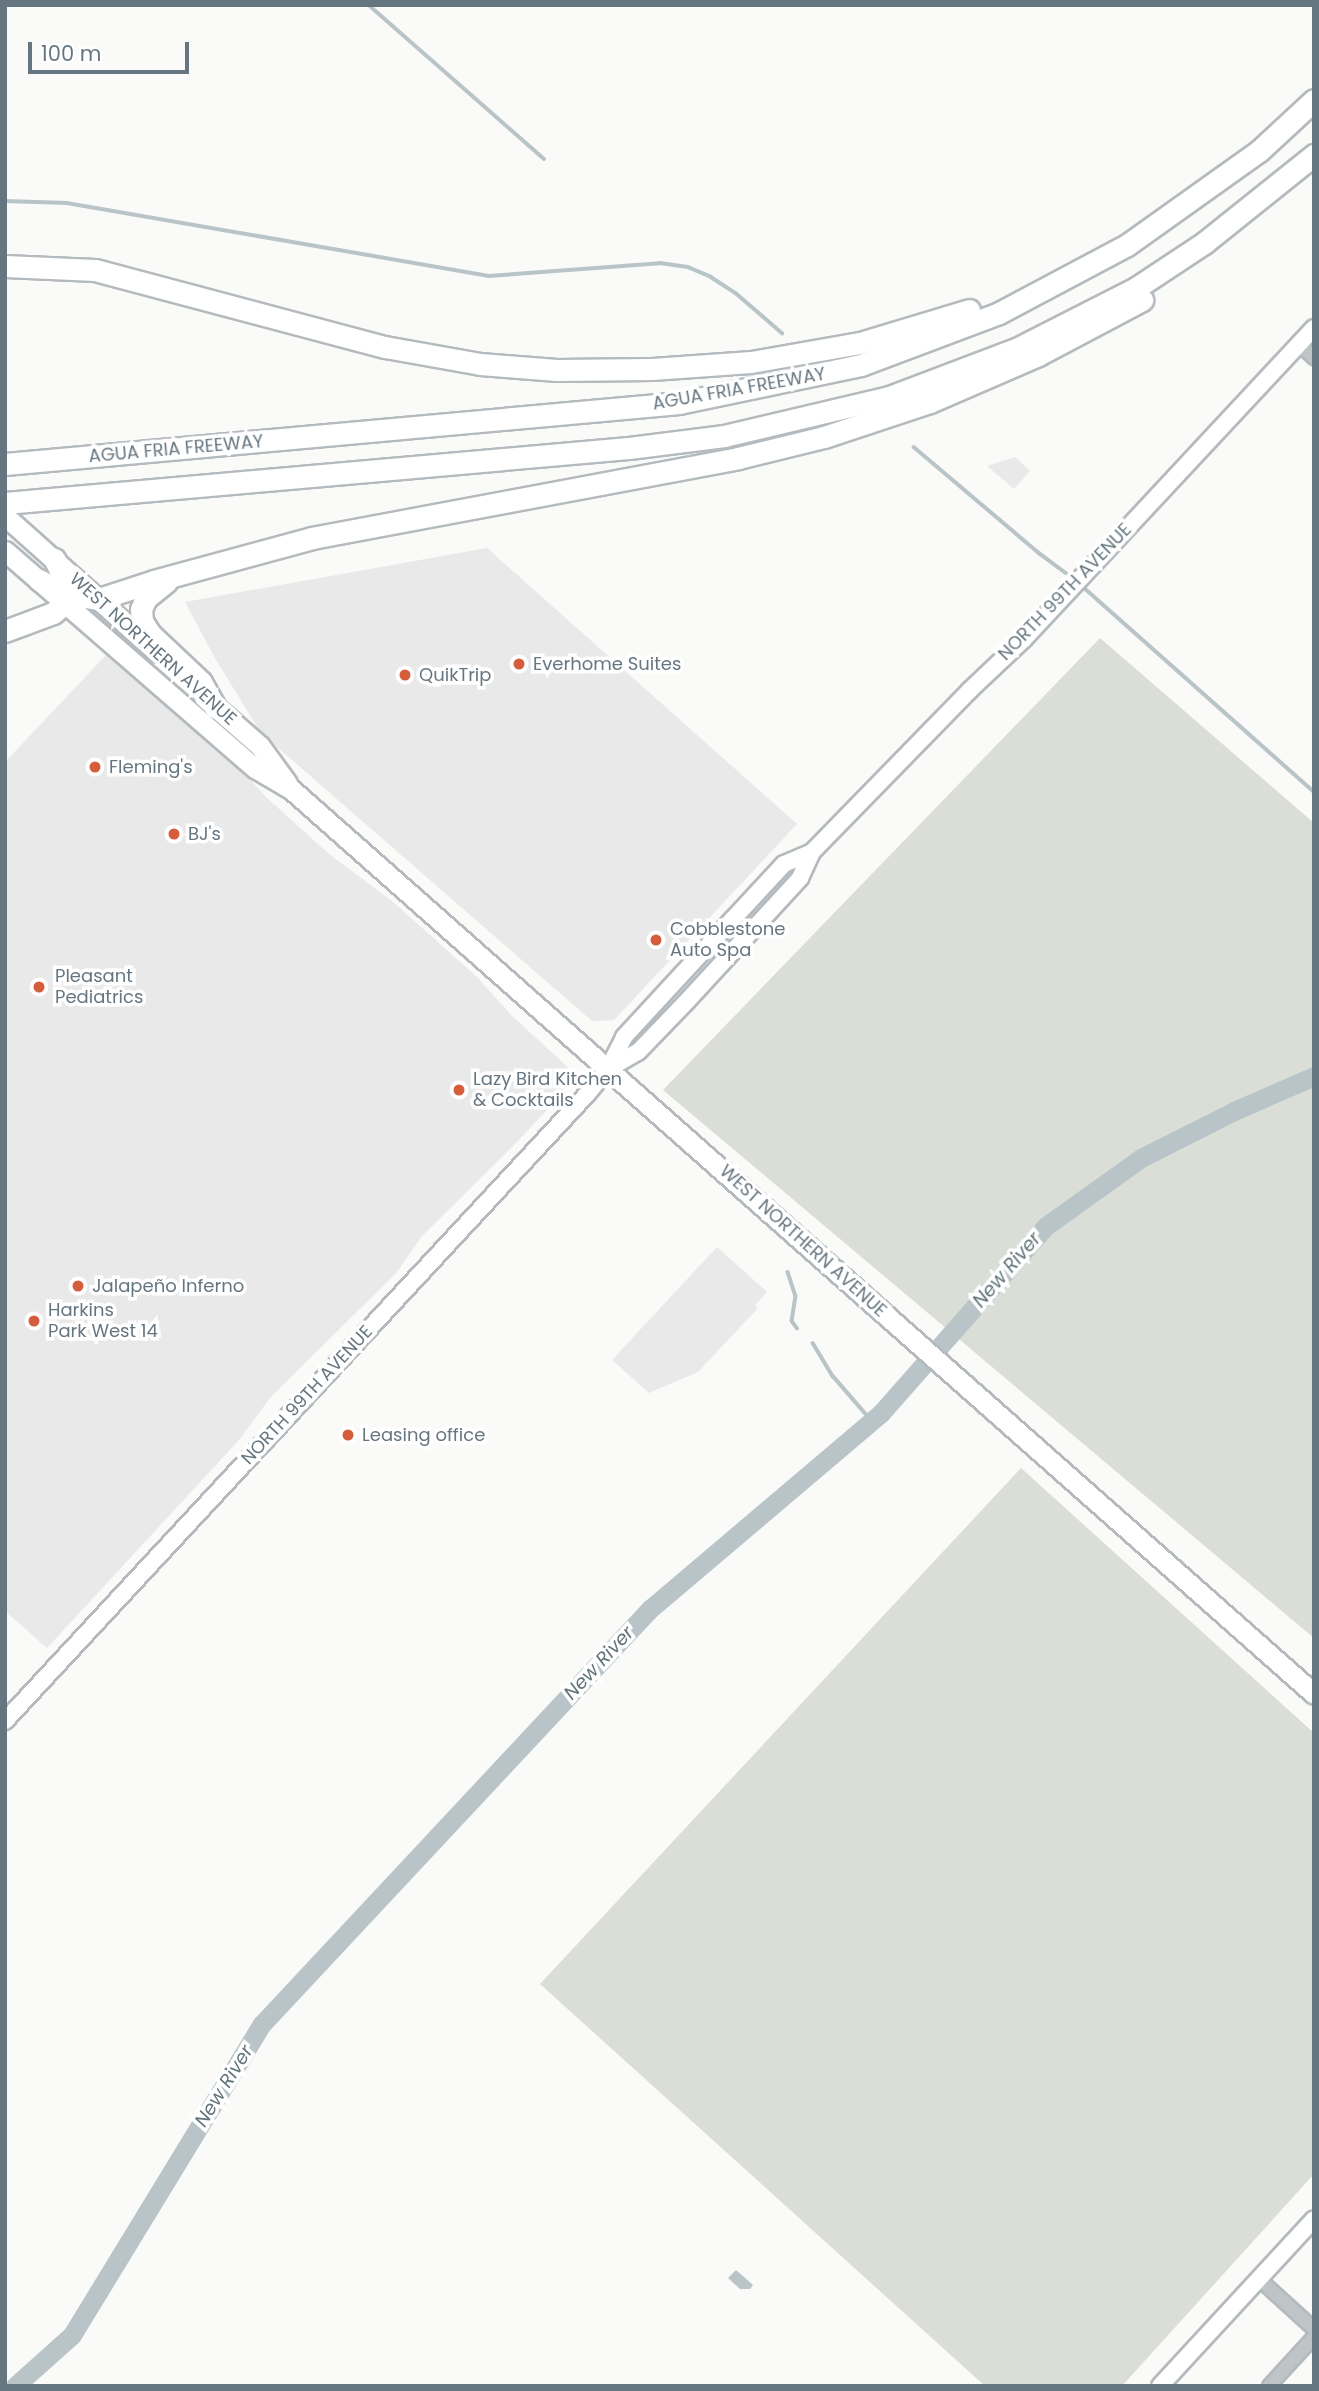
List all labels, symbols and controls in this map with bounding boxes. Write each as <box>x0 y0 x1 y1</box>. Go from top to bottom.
scale bar <box>32 28 192 72</box>
text: 100 m <box>41 39 101 68</box>
street label: AGUA FRIA FREEWAY <box>651 363 827 415</box>
street label: AGUA FRIA FREEWAY <box>88 431 264 467</box>
street label: NORTH 99TH AVENUE <box>994 519 1136 665</box>
street label: WEST NORTHERN AVENUE <box>65 568 241 730</box>
place label: Everhome Suites <box>533 653 681 675</box>
marker: Everhome Suites <box>511 656 527 672</box>
place label: QuikTrip <box>419 664 491 686</box>
marker: QuikTrip <box>397 667 413 683</box>
place label: Fleming's <box>109 756 193 778</box>
marker: Fleming's <box>87 759 103 775</box>
place label: BJ's <box>188 823 221 845</box>
marker: BJ's <box>166 826 182 842</box>
place label: Cobblestone Auto Spa <box>670 919 785 962</box>
marker: Cobblestone Auto Spa <box>648 932 664 948</box>
place label: Pleasant Pediatrics <box>55 966 143 1009</box>
marker: Pleasant Pediatrics <box>29 977 49 997</box>
place label: Lazy Bird Kitchen & Cocktails <box>473 1069 622 1112</box>
marker: Lazy Bird Kitchen & Cocktails <box>451 1082 467 1098</box>
street label: WEST NORTHERN AVENUE <box>715 1160 891 1322</box>
water label: New River <box>968 1228 1046 1312</box>
place label: Jalapeño Inferno <box>92 1275 244 1297</box>
marker: Jalapeño Inferno <box>70 1278 86 1294</box>
place label: Harkins Park West 14 <box>48 1300 158 1342</box>
marker: Harkins Park West 14 <box>26 1313 42 1329</box>
street label: NORTH 99TH AVENUE <box>237 1321 377 1469</box>
place label: Leasing office <box>362 1424 485 1446</box>
marker: Leasing office <box>340 1427 356 1443</box>
water label: New River <box>559 1622 639 1704</box>
water label: New River <box>190 2041 258 2131</box>

